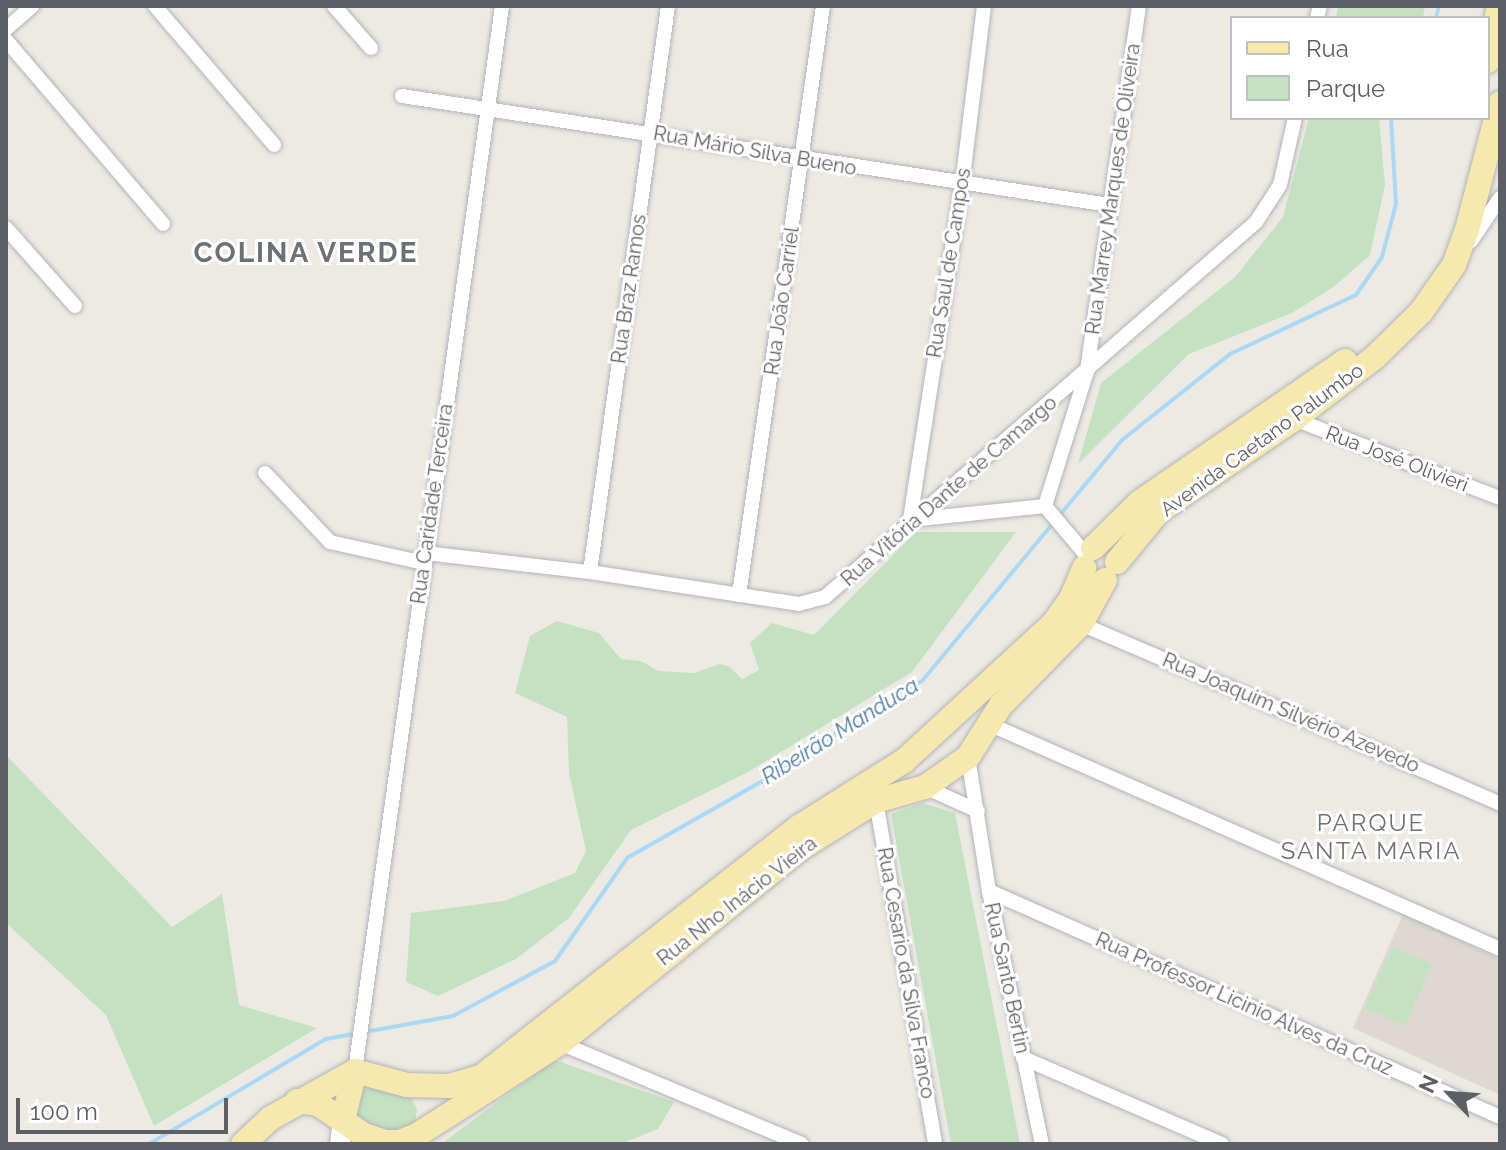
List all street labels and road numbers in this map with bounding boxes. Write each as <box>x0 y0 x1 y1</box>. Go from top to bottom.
street label: Rua Marrey Marques de Oliveira <box>1081 42 1145 336</box>
street label: Rua Mário Silva Bueno <box>651 121 859 181</box>
street label: Rua Saul de Campos <box>922 166 976 360</box>
street label: Rua Braz Ramos <box>607 213 651 365</box>
street label: Rua João Carriel <box>760 225 804 377</box>
street label: Avenida Caetano Palumbo <box>1156 358 1368 522</box>
street label: Rua Vitória Dante de Camargo <box>836 391 1062 591</box>
street label: Rua Caridade Terceira <box>406 402 458 606</box>
street label: Rua José Olivieri <box>1322 421 1472 497</box>
street label: Rua Joaquim Silvério Azevedo <box>1158 648 1424 778</box>
street label: Rua Nho Inácio Vieira <box>652 831 822 971</box>
street label: Rua Cesario da Silva Franco <box>872 845 940 1101</box>
street label: Rua Santo Bertin <box>979 900 1035 1056</box>
street label: Rua Professor Licinio Alves da Cruz <box>1091 927 1397 1081</box>

